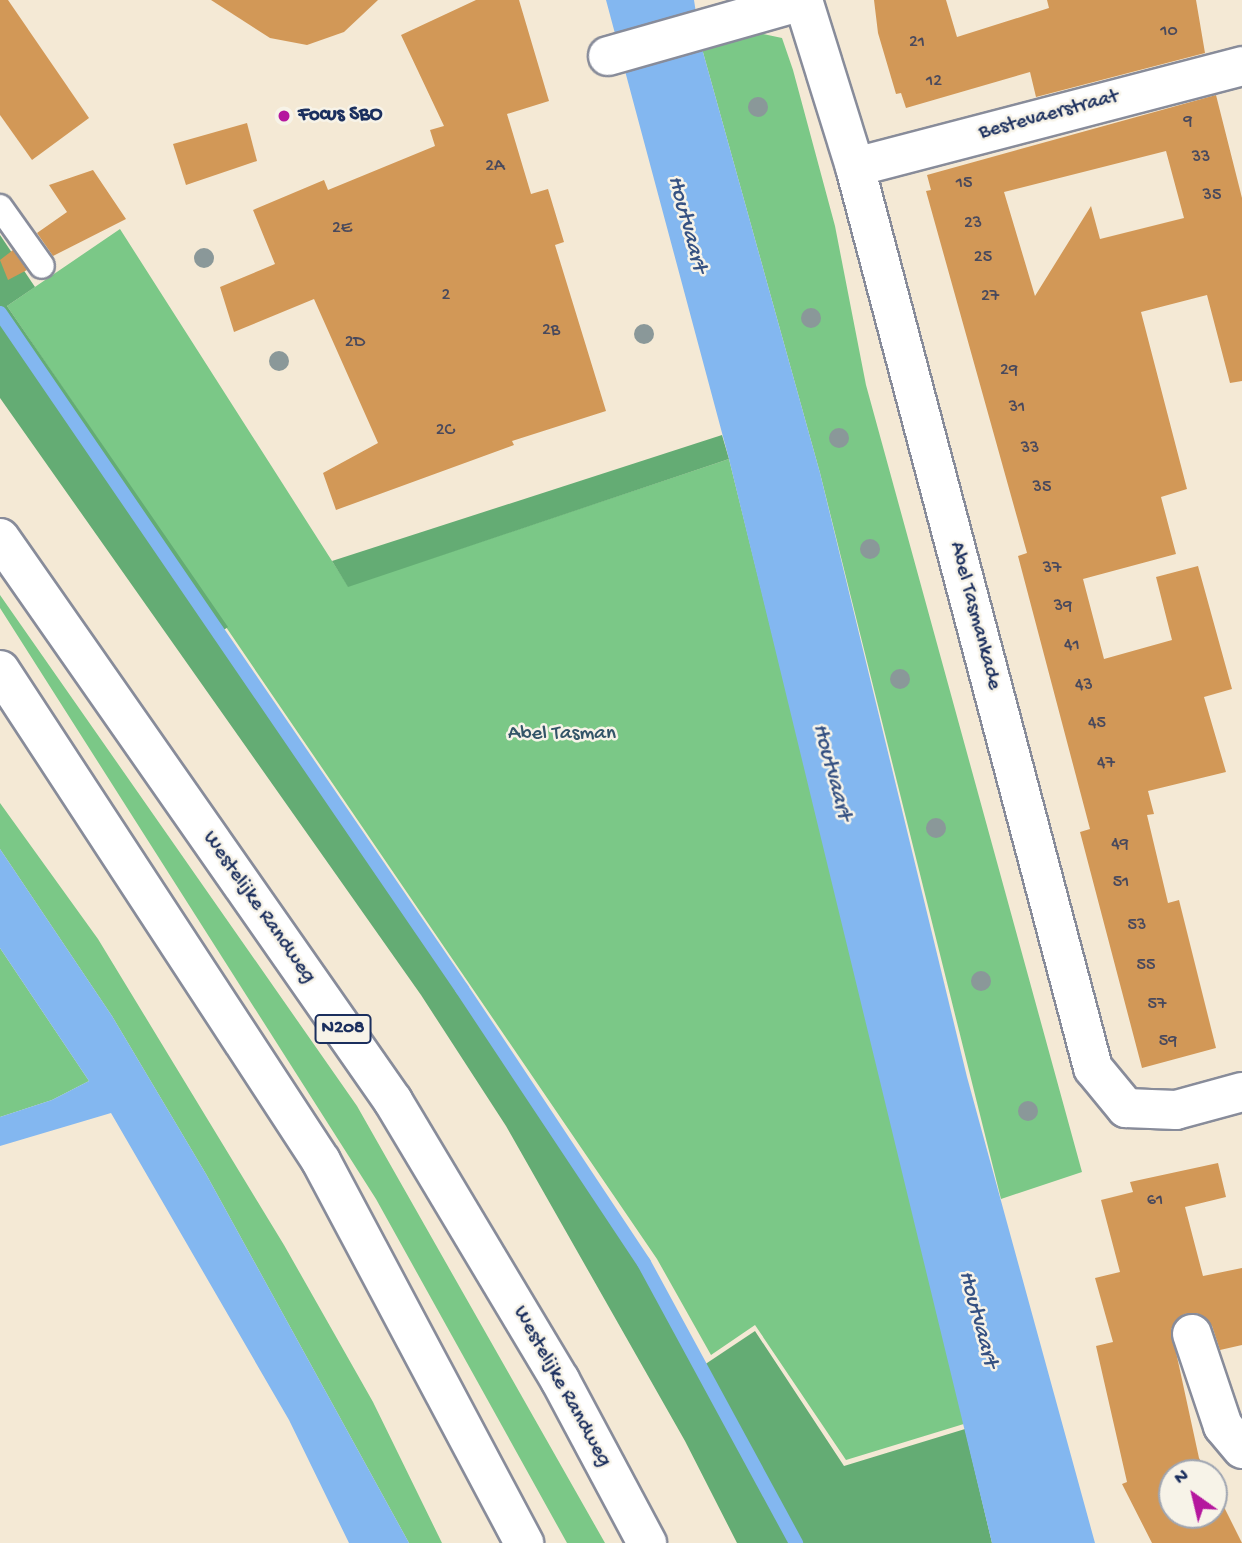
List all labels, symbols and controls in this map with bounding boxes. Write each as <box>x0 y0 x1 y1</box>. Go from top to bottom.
house number: 10 <box>1160 21 1178 43</box>
house number: 21 <box>909 32 925 54</box>
house number: 12 <box>926 71 942 93</box>
street label: Bestevaerstraat <box>976 85 1122 147</box>
place label: Focus SBO <box>298 103 382 129</box>
marker: Focus SBO <box>276 108 292 124</box>
house number: 9 <box>1183 111 1193 133</box>
house number: 33 <box>1192 147 1210 169</box>
house number: 2A <box>485 156 505 178</box>
water label: Houtvaart <box>660 173 712 275</box>
house number: 15 <box>956 173 972 195</box>
house number: 35 <box>1203 185 1221 207</box>
house number: 23 <box>964 213 982 235</box>
house number: 2E <box>332 218 352 240</box>
house number: 25 <box>974 247 992 269</box>
house number: 2 <box>442 285 450 307</box>
house number: 27 <box>981 286 999 308</box>
house number: 2B <box>542 320 560 342</box>
house number: 2D <box>345 332 365 354</box>
house number: 29 <box>1000 360 1018 382</box>
house number: 31 <box>1009 397 1025 419</box>
house number: 2C <box>436 420 454 442</box>
house number: 33 <box>1021 438 1039 460</box>
house number: 35 <box>1033 477 1051 499</box>
street label: Abel Tasmankade <box>942 539 1006 693</box>
house number: 37 <box>1043 558 1061 580</box>
house number: 39 <box>1054 596 1072 618</box>
house number: 41 <box>1064 635 1080 657</box>
house number: 43 <box>1075 675 1093 697</box>
house number: 45 <box>1088 713 1106 735</box>
water label: Houtvaart <box>805 721 857 823</box>
park label: Abel Tasman <box>508 722 616 748</box>
house number: 47 <box>1097 753 1115 775</box>
street label: Westelijke Randweg <box>196 827 320 989</box>
house number: 49 <box>1111 834 1129 856</box>
house number: 51 <box>1113 872 1129 894</box>
house number: 53 <box>1128 915 1146 937</box>
house number: 55 <box>1137 955 1155 977</box>
house number: 57 <box>1148 994 1166 1016</box>
road number: N208 <box>313 1014 373 1044</box>
house number: 59 <box>1159 1031 1177 1053</box>
house number: 61 <box>1147 1190 1163 1212</box>
water label: Houtvaart <box>951 1268 1003 1370</box>
street label: Westelijke Randweg <box>506 1302 616 1472</box>
north arrow <box>1158 1459 1228 1529</box>
text: N <box>1171 1465 1194 1491</box>

